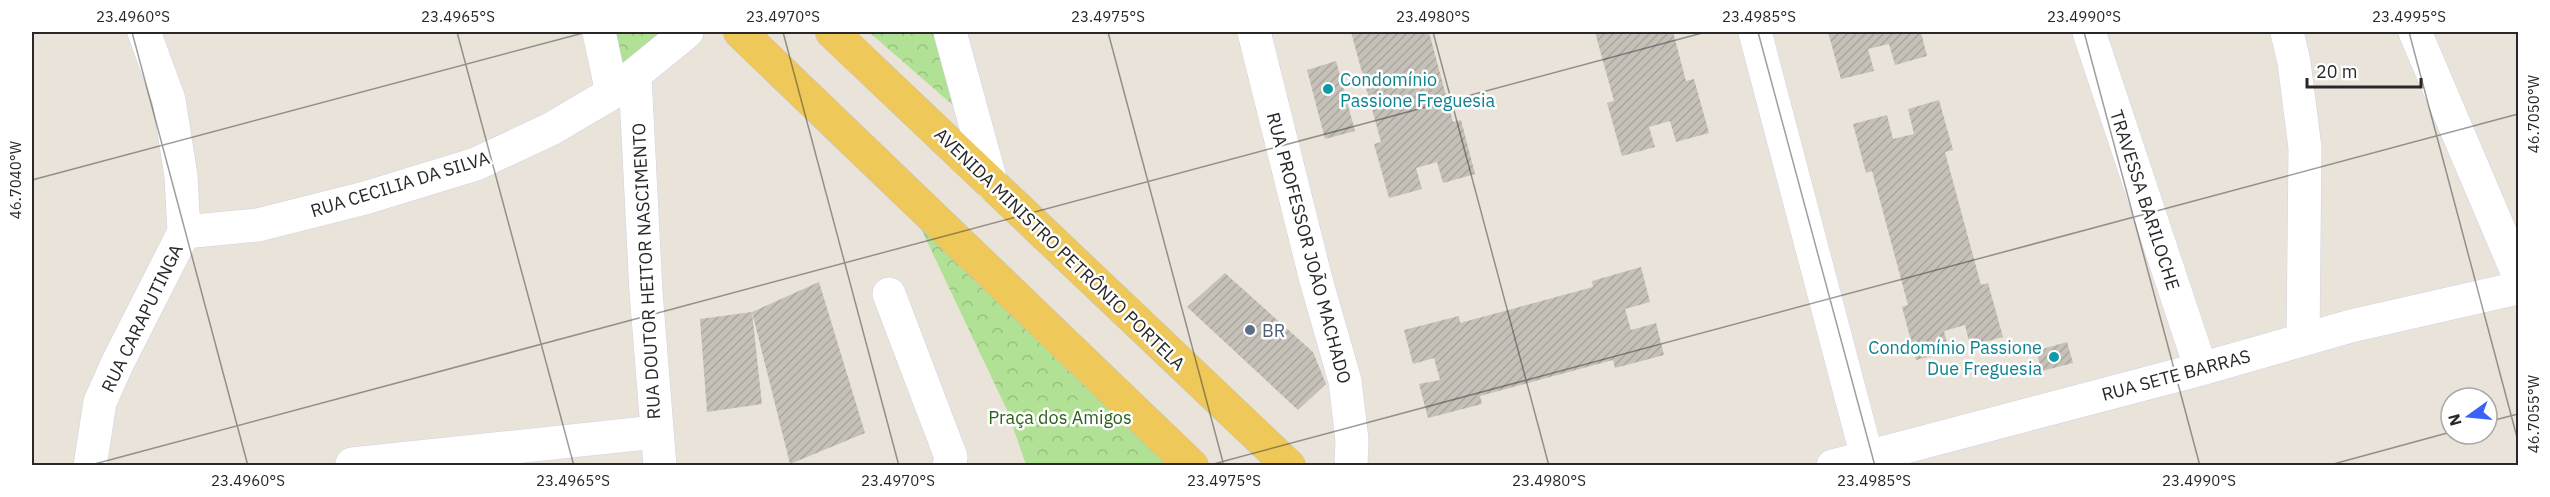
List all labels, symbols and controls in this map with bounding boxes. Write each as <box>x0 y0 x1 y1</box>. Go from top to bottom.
text: 23.4960°S <box>96 7 170 26</box>
text: 23.4965°S <box>421 7 495 26</box>
text: 23.4970°S <box>746 7 820 26</box>
text: 23.4975°S <box>1071 7 1145 26</box>
text: 23.4980°S <box>1396 7 1470 26</box>
text: 23.4985°S <box>1722 7 1796 26</box>
text: 23.4990°S <box>2047 7 2121 26</box>
text: 23.4995°S <box>2372 7 2446 26</box>
scale bar <box>2307 51 2421 89</box>
text: 20 m <box>2316 60 2358 83</box>
place label: Condomínio Passione Freguesia <box>1340 68 1496 112</box>
text: 46.7050°W <box>2524 74 2543 153</box>
marker: Condomínio Passione Freguesia <box>1321 82 1335 96</box>
street label: TRAVESSA BARILOCHE <box>2105 107 2185 293</box>
street label: RUA PROFESSOR JOÃO MACHADO <box>1262 110 1356 386</box>
street label: RUA DOUTOR HEITOR NASCIMENTO <box>627 122 665 420</box>
street label: AVENIDA MINISTRO PETRÔNIO PORTELA <box>930 123 1190 376</box>
text: 46.7040°W <box>6 140 25 219</box>
street label: RUA CECILIA DA SILVA <box>308 146 493 222</box>
street label: RUA CARAPUTINGA <box>96 240 188 396</box>
place label: BR <box>1262 319 1285 342</box>
marker: BR <box>1243 323 1257 337</box>
place label: Condomínio Passione Due Freguesia <box>1868 336 2042 380</box>
street label: RUA SETE BARRAS <box>2099 344 2253 406</box>
marker: Condomínio Passione Due Freguesia <box>2047 350 2061 364</box>
text: 46.7055°W <box>2524 374 2543 453</box>
north arrow <box>2439 386 2499 446</box>
park label: Praça dos Amigos <box>988 406 1132 429</box>
text: N <box>2443 412 2466 428</box>
text: 23.4960°S <box>211 471 285 490</box>
text: 23.4965°S <box>536 471 610 490</box>
text: 23.4970°S <box>861 471 935 490</box>
text: 23.4975°S <box>1187 471 1261 490</box>
text: 23.4980°S <box>1512 471 1586 490</box>
text: 23.4985°S <box>1837 471 1911 490</box>
text: 23.4990°S <box>2162 471 2236 490</box>

